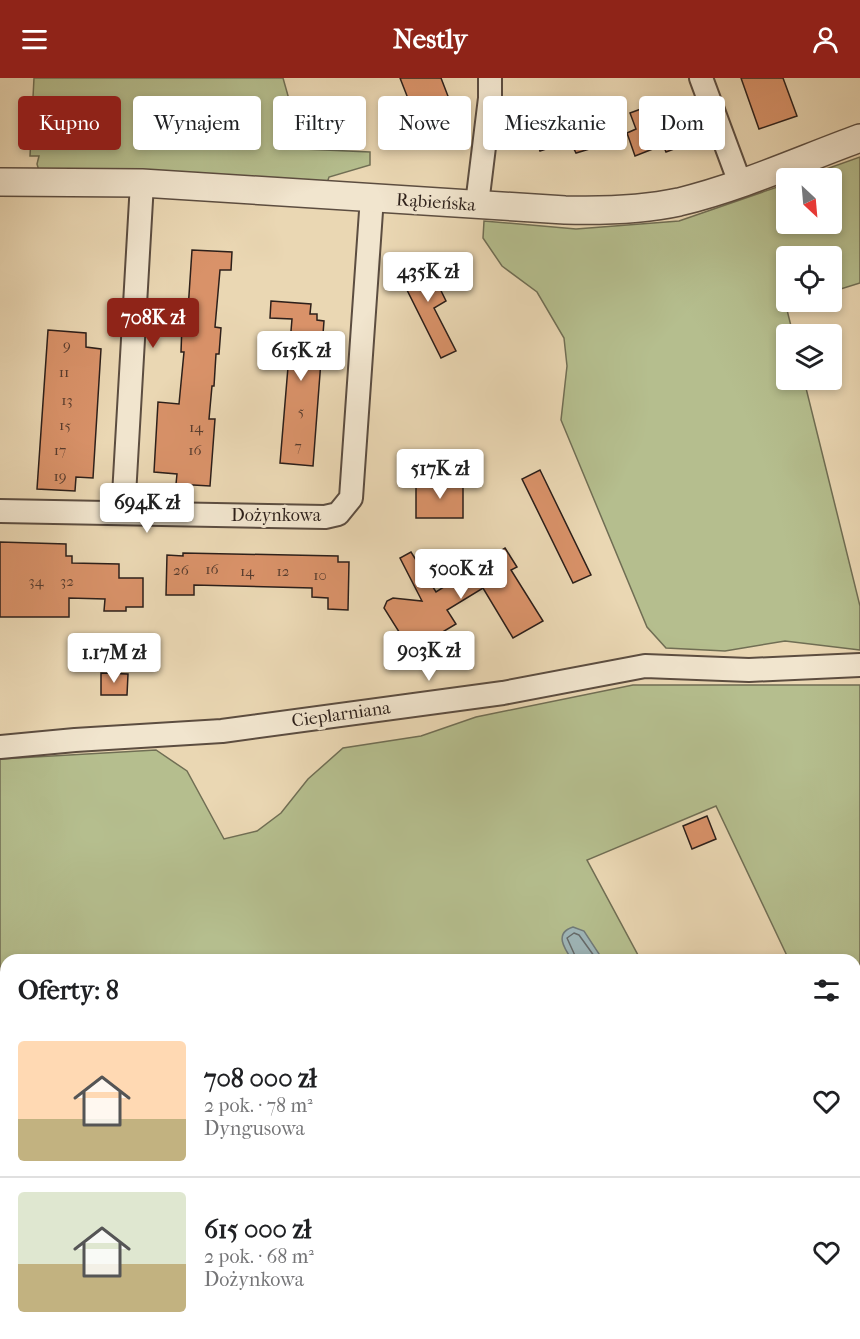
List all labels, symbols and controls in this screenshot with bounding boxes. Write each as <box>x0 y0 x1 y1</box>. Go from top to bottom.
icon: menu <box>18 23 51 56</box>
text: Nestly <box>393 23 467 55</box>
icon: person <box>809 23 842 56</box>
chip: Kupno <box>18 96 121 150</box>
chip: Wynajem <box>133 96 261 150</box>
chip: Filtry <box>273 96 366 150</box>
chip: Nowe <box>378 96 471 150</box>
chip: Mieszkanie <box>483 96 627 150</box>
chip: Dom <box>639 96 725 150</box>
north arrow <box>776 168 842 234</box>
map controls <box>776 168 842 390</box>
street label: Rąbieńska <box>395 189 477 216</box>
button: locate <box>776 246 842 312</box>
pin: 435K zł <box>373 252 483 303</box>
text: 435K zł <box>397 260 459 283</box>
pin: 708K zł <box>98 298 208 349</box>
text: 708K zł <box>121 306 185 329</box>
button: layers <box>776 324 842 390</box>
pin: 615K zł <box>246 331 356 382</box>
house number: 9 <box>63 336 71 354</box>
text: 615K zł <box>271 339 331 362</box>
house number: 11 <box>59 363 69 381</box>
house number: 13 <box>61 391 73 409</box>
house number: 5 <box>298 402 304 420</box>
house number: 15 <box>59 416 71 434</box>
house number: 14 <box>189 418 204 436</box>
house number: 7 <box>294 437 302 455</box>
house number: 17 <box>54 441 66 459</box>
house number: 16 <box>188 441 203 459</box>
pin: 517K zł <box>385 449 495 500</box>
text: 517K zł <box>411 457 469 480</box>
house number: 19 <box>53 467 67 485</box>
pin: 694K zł <box>92 483 202 534</box>
text: 694K zł <box>114 491 180 514</box>
street label: Dożynkowa <box>231 505 322 526</box>
pin: 500K zł <box>406 549 516 600</box>
text: 500K zł <box>429 557 493 580</box>
house number: 16 <box>205 560 220 578</box>
house number: 26 <box>173 561 190 579</box>
house number: 14 <box>240 562 255 580</box>
house number: 12 <box>276 562 290 580</box>
house number: 10 <box>313 566 327 584</box>
house number: 34 <box>28 572 45 590</box>
house number: 32 <box>60 572 74 590</box>
pin: 903K zł <box>374 631 484 682</box>
pin: 1.17M zł <box>52 633 176 684</box>
text: 903K zł <box>398 639 460 662</box>
text: 1.17M zł <box>82 641 146 664</box>
street label: Cieplarniana <box>290 697 392 732</box>
icon: filters <box>810 974 843 1007</box>
text: Oferty: 8 <box>18 975 119 1006</box>
text: 708 000 zł <box>204 1063 317 1094</box>
icon: home <box>66 1065 138 1137</box>
icon: heart <box>810 1085 843 1118</box>
text: 2 pok. · 78 m² <box>204 1094 313 1117</box>
text: Dyngusowa <box>204 1117 305 1140</box>
text: 615 000 zł <box>204 1214 311 1245</box>
icon: home <box>66 1216 138 1288</box>
icon: heart <box>810 1236 843 1269</box>
text: 2 pok. · 68 m² <box>204 1245 314 1268</box>
text: Dożynkowa <box>204 1268 304 1291</box>

